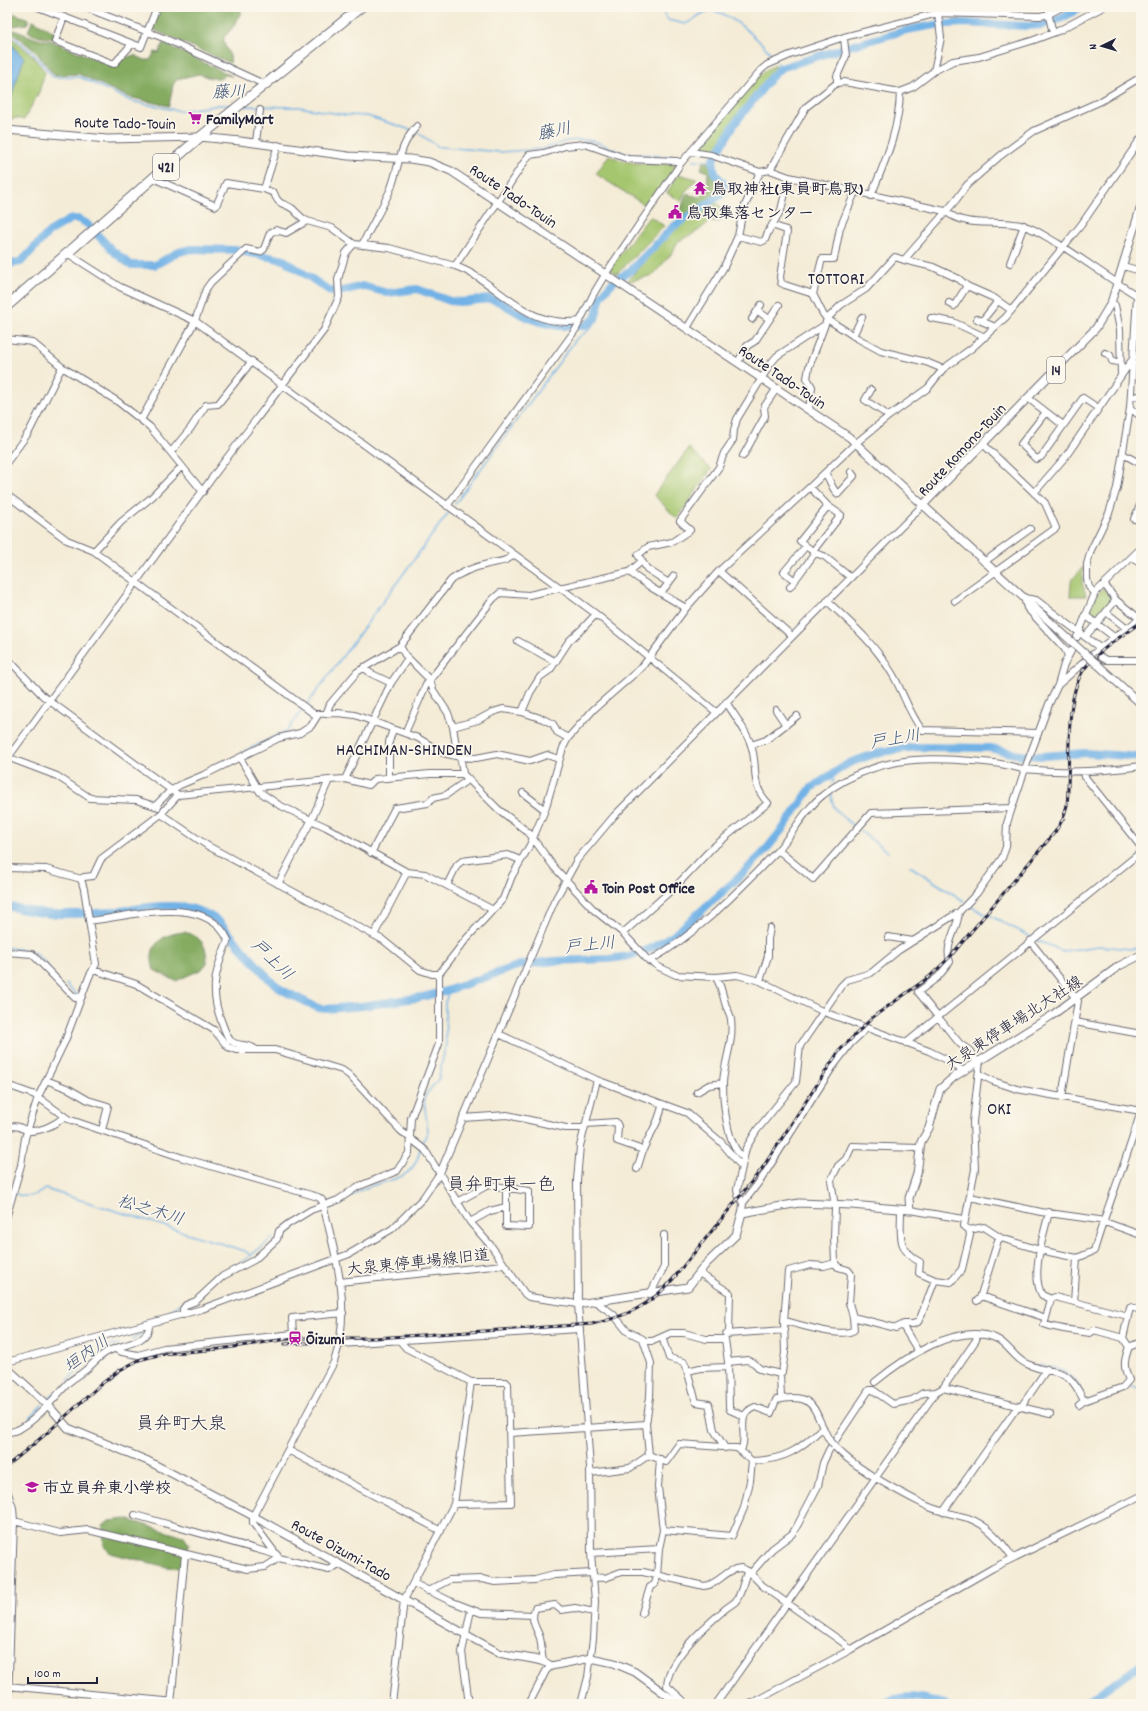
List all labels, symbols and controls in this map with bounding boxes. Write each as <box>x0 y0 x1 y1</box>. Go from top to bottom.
north arrow <box>1082 26 1122 66</box>
text: N <box>1086 43 1102 50</box>
water label: 藤川 <box>212 81 247 107</box>
place label: FamilyMart <box>206 109 274 132</box>
supermarket icon: FamilyMart <box>187 110 203 126</box>
street label: Route Tado-Touin <box>74 112 176 137</box>
water label: 藤川 <box>536 118 574 148</box>
road number: 421 <box>153 154 179 180</box>
street label: Route Tado-Touin <box>464 159 561 235</box>
place label: 鳥取神社(東員町鳥取) <box>711 179 863 202</box>
temple icon: 鳥取神社(東員町鳥取) <box>692 180 708 196</box>
place label: 鳥取集落センター <box>686 203 814 226</box>
public building icon: 鳥取集落センター <box>667 204 683 220</box>
district label: TOTTORI <box>808 268 865 293</box>
street label: Route Tado-Touin <box>733 340 830 416</box>
road number: 14 <box>1047 357 1065 383</box>
street label: Route Komono-Touin <box>913 399 1012 503</box>
water label: 戸上川 <box>868 725 923 757</box>
district label: HACHIMAN-SHINDEN <box>336 739 472 764</box>
place label: Toin Post Office <box>602 878 695 901</box>
public building icon: Toin Post Office <box>583 879 599 895</box>
water label: 戸上川 <box>564 932 617 962</box>
water label: 戸上川 <box>244 935 298 988</box>
street label: 大泉東停車場北大社線 <box>941 971 1088 1077</box>
district label: OKI <box>987 1098 1012 1123</box>
district label: 員弁町東一色 <box>447 1174 555 1199</box>
water label: 松之木川 <box>114 1190 186 1233</box>
street label: 大泉東停車場線旧道 <box>345 1245 491 1282</box>
place label: Ōizumi <box>306 1329 345 1352</box>
station icon: Ōizumi <box>287 1330 303 1346</box>
water label: 垣内川 <box>60 1331 115 1380</box>
district label: 員弁町大泉 <box>136 1413 226 1438</box>
place label: 市立員弁東小学校 <box>43 1478 171 1501</box>
school or university icon: 市立員弁東小学校 <box>24 1479 40 1495</box>
street label: Route Oizumi-Tado <box>286 1514 395 1588</box>
scale bar <box>28 1659 97 1685</box>
text: 100 m <box>34 1666 61 1683</box>

